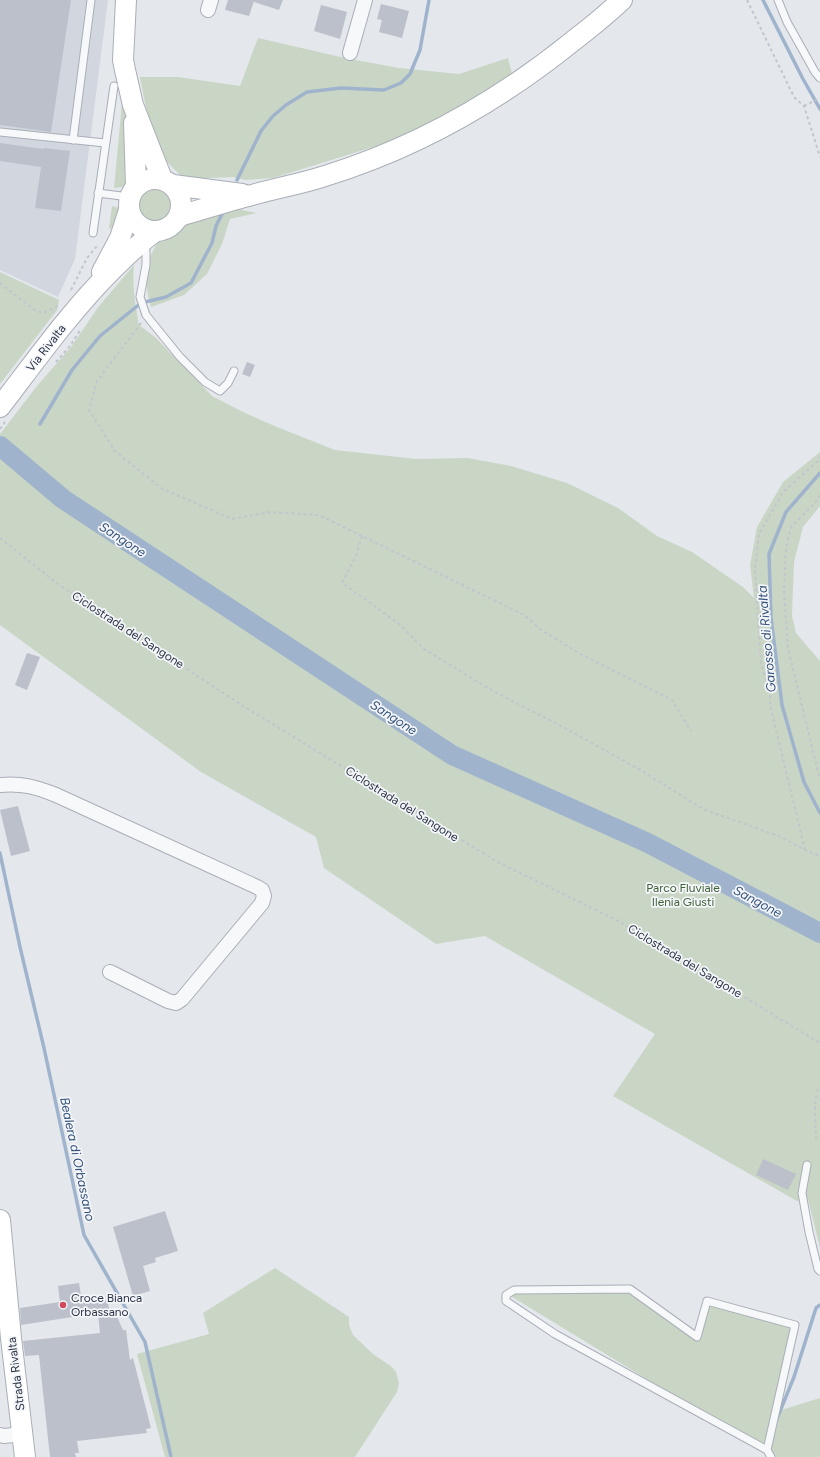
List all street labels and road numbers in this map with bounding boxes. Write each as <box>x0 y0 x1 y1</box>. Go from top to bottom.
street label: Via Rivalta <box>23 322 69 374</box>
street label: Ciclostrada del Sangone <box>69 589 187 672</box>
street label: Ciclostrada del Sangone <box>343 763 461 845</box>
street label: Ciclostrada del Sangone <box>625 921 745 1001</box>
street label: Strada Rivalta <box>5 1336 27 1412</box>

